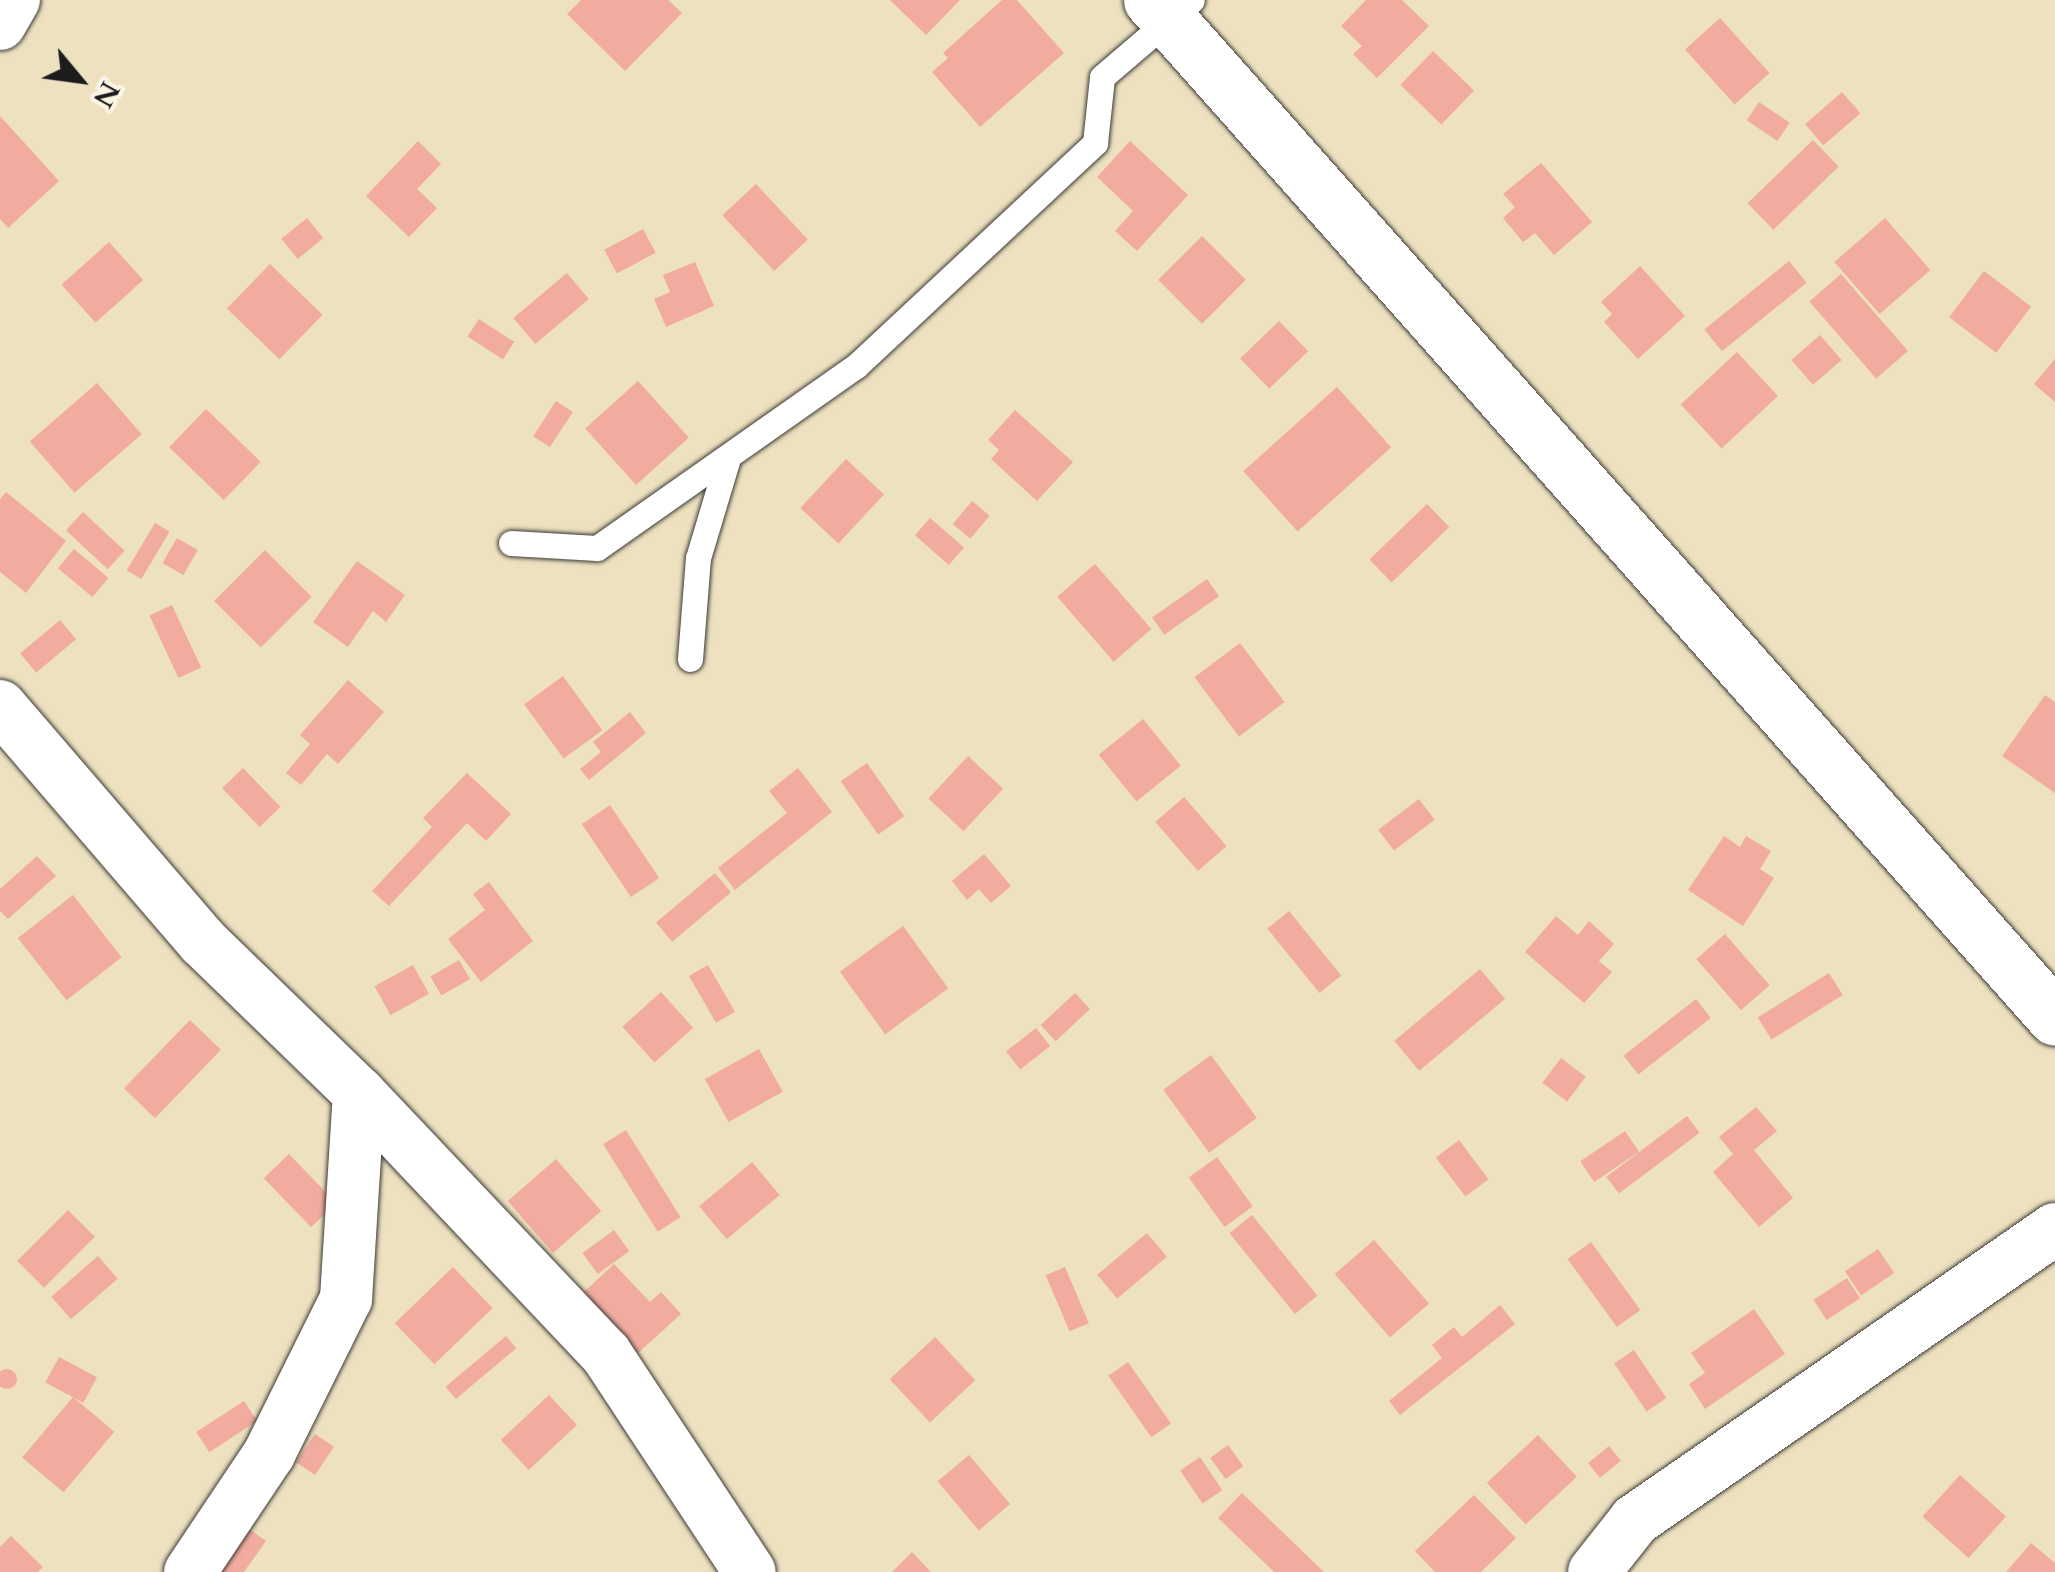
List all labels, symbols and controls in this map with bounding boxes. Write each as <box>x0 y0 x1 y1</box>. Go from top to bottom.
north arrow <box>30 30 130 130</box>
text: N <box>84 75 129 114</box>

